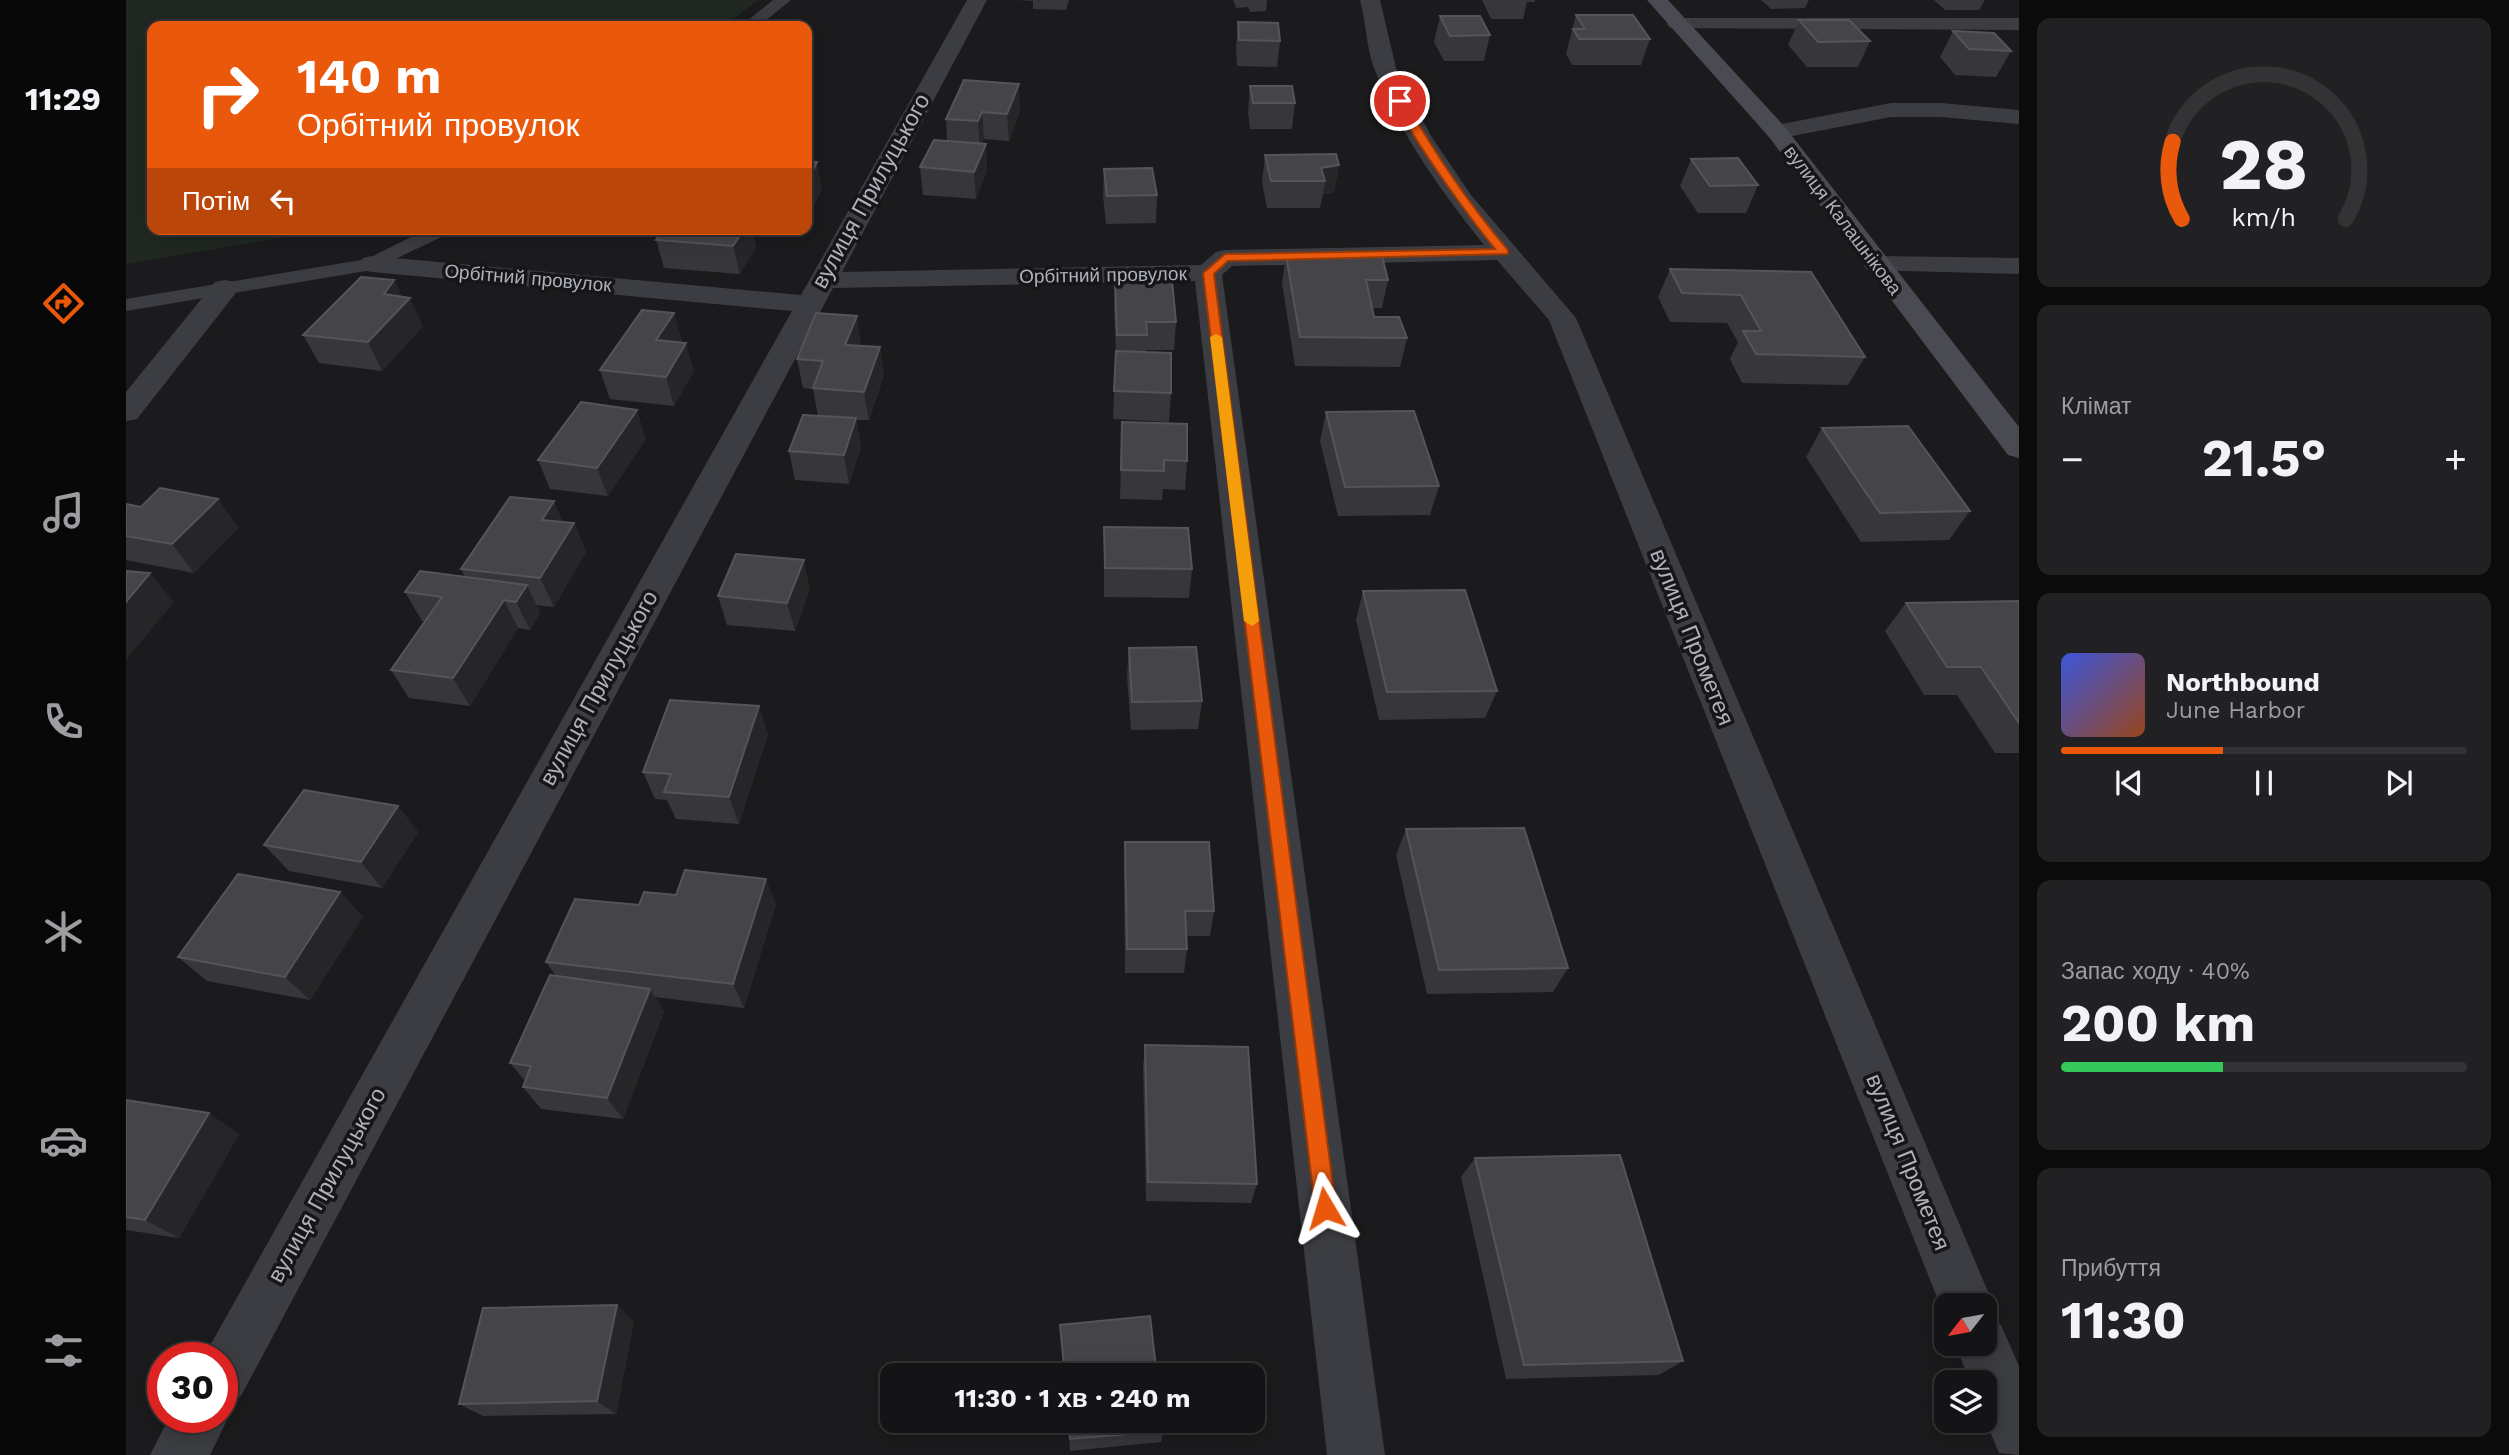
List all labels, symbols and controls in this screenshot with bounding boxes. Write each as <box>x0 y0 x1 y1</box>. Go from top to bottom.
text: 140 m <box>297 47 441 105</box>
icon: right <box>182 49 273 140</box>
pin <box>1370 71 1430 131</box>
text: 11:29 <box>25 80 101 118</box>
icon: arrive <box>1381 82 1419 120</box>
street label: вулиця Прилуцького <box>806 89 936 293</box>
text: Орбітний провулок <box>297 106 579 144</box>
text: 28 <box>2219 121 2309 207</box>
street label: вулиця Калашнікова <box>1779 141 1907 299</box>
icon: left <box>264 182 302 220</box>
text: Потім <box>182 186 250 216</box>
text: km/h <box>2232 203 2296 232</box>
street label: Орбітний провулок <box>443 259 613 297</box>
street label: Орбітний провулок <box>1019 262 1188 288</box>
icon: directions <box>39 279 88 328</box>
text: Клімат <box>2061 393 2132 420</box>
text: 21.5° <box>2202 428 2326 489</box>
text: − <box>2061 437 2084 481</box>
text: + <box>2444 437 2467 481</box>
icon: music <box>39 488 88 537</box>
street label: вулиця Прометея <box>1644 545 1740 729</box>
street label: вулиця Прилуцького <box>534 586 664 790</box>
text: Northbound <box>2166 667 2320 697</box>
icon: phone <box>39 697 88 746</box>
text: June Harbor <box>2166 697 2305 724</box>
icon: previous <box>2110 764 2148 802</box>
icon: pause <box>2245 764 2283 802</box>
icon: next <box>2380 764 2418 802</box>
icon: climate <box>39 907 88 956</box>
text: Запас ходу · 40% <box>2061 958 2250 985</box>
text: 200 km <box>2061 993 2255 1054</box>
street label: вулиця Прометея <box>1860 1070 1956 1254</box>
street label: вулиця Прилуцького <box>262 1083 392 1287</box>
icon: car <box>39 1116 88 1165</box>
position arrow <box>1288 1171 1362 1245</box>
text: Прибуття <box>2061 1255 2161 1282</box>
text: 11:30 <box>2061 1290 2186 1351</box>
north arrow <box>1934 1293 1997 1356</box>
map controls <box>1934 1293 1997 1433</box>
icon: filters <box>39 1326 88 1375</box>
speed limit sign: 30 <box>147 1342 238 1433</box>
button: layers <box>1934 1370 1997 1433</box>
text: 11:30 · 1 хв · 240 m <box>955 1383 1190 1413</box>

